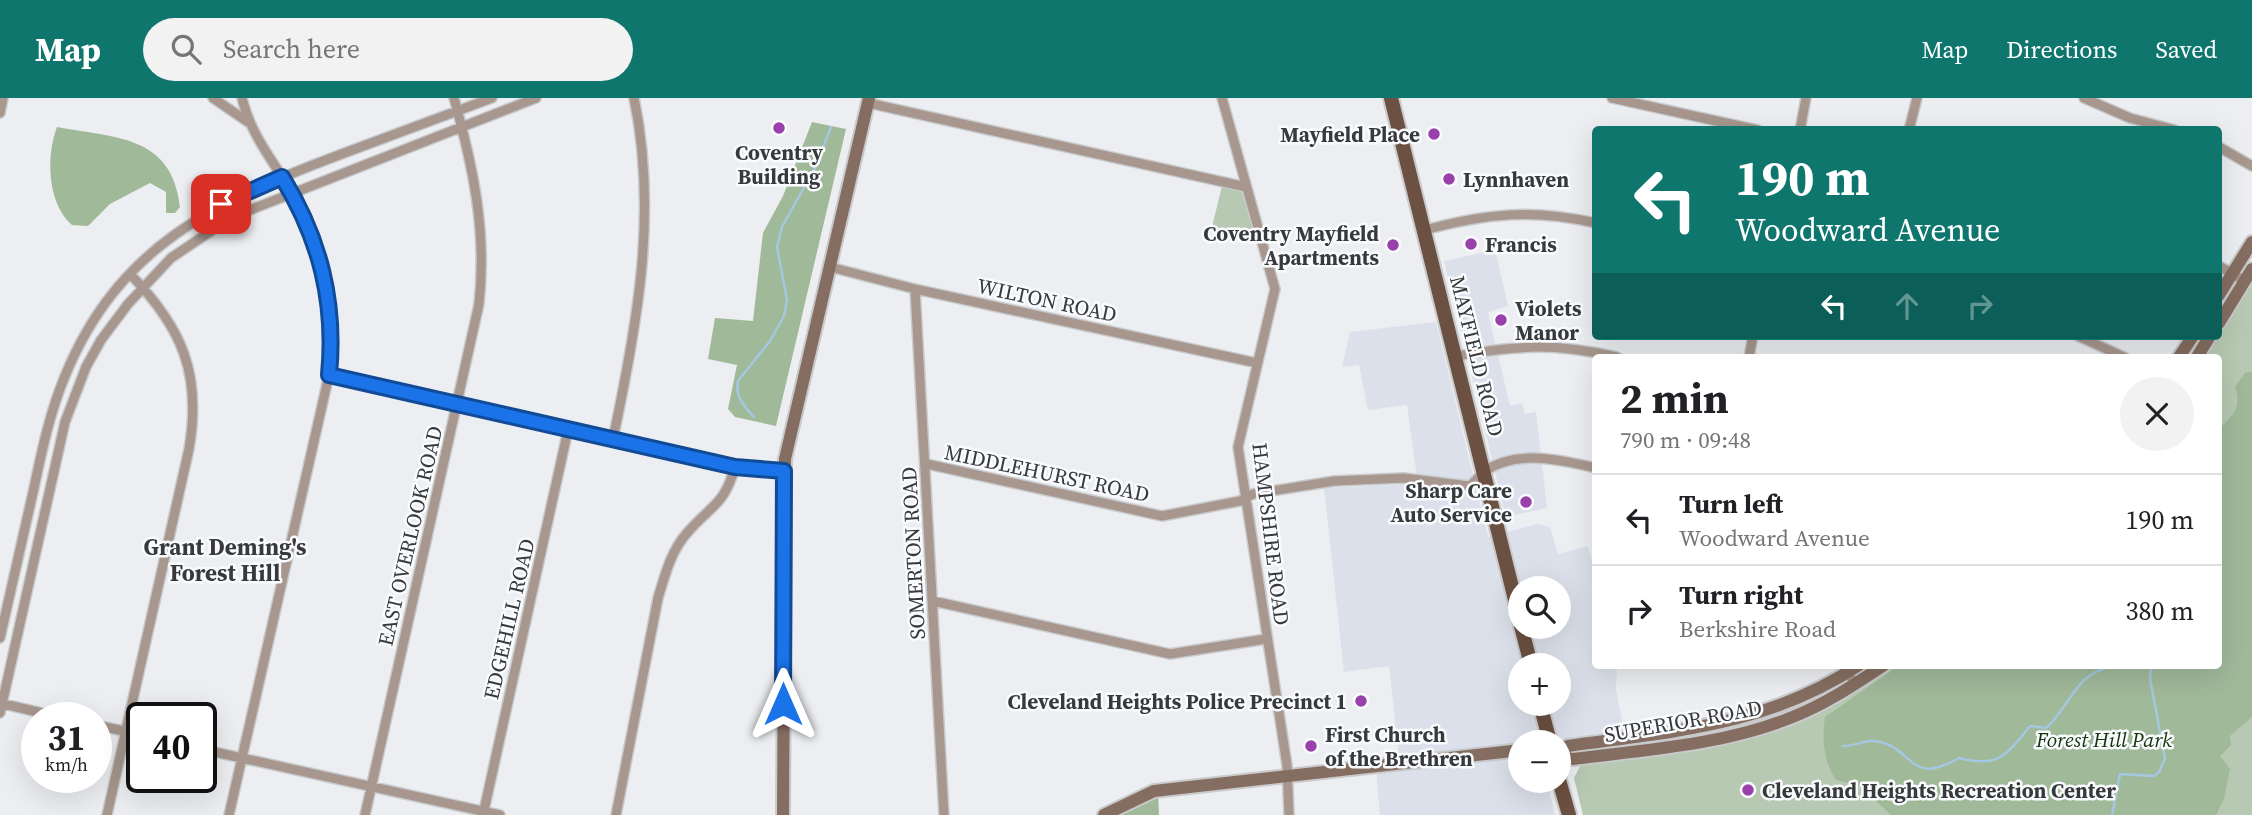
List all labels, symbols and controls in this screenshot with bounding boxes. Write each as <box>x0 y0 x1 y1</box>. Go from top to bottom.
search box <box>143 18 633 81</box>
text: Map <box>35 27 101 72</box>
icon: search <box>167 30 205 68</box>
text: Search here <box>223 31 360 67</box>
text: Map <box>1921 33 1968 66</box>
text: Directions <box>2006 33 2117 66</box>
text: Saved <box>2155 33 2217 66</box>
marker: Coventry Building <box>771 120 787 136</box>
place label: Mayfield Place <box>1280 120 1420 149</box>
marker: Mayfield Place <box>1426 126 1442 142</box>
place label: Coventry Building <box>735 138 824 191</box>
text: 190 m <box>1735 144 1870 211</box>
icon: left <box>1620 154 1711 245</box>
place label: Lynnhaven <box>1463 165 1569 194</box>
marker: Lynnhaven <box>1441 171 1457 187</box>
pin <box>191 174 251 234</box>
icon: arrive <box>202 185 240 223</box>
text: Woodward Avenue <box>1735 208 2000 252</box>
place label: Coventry Mayfield Apartments <box>1203 219 1380 272</box>
place label: Francis <box>1485 230 1557 259</box>
marker: Francis <box>1463 236 1479 252</box>
marker: Coventry Mayfield Apartments <box>1385 237 1401 253</box>
street label: WILTON ROAD <box>975 271 1119 329</box>
street label: MAYFIELD ROAD <box>1443 273 1511 439</box>
icon: left <box>1815 287 1853 325</box>
icon: ahead <box>1888 287 1926 325</box>
icon: right <box>1961 287 1999 325</box>
place label: Violets Manor <box>1515 294 1582 347</box>
marker: Violets Manor <box>1493 312 1509 328</box>
text: 2 min <box>1620 369 1729 427</box>
button: close <box>2120 377 2194 451</box>
street label: EAST OVERLOOK ROAD <box>371 423 449 649</box>
text: 790 m · 09:48 <box>1620 424 1751 456</box>
street label: MIDDLEHURST ROAD <box>942 437 1152 509</box>
street label: HAMPSHIRE ROAD <box>1245 441 1297 627</box>
street label: SOMERTON ROAD <box>894 466 932 640</box>
place label: Sharp Care Auto Service <box>1390 476 1512 529</box>
text: Turn left <box>1679 486 1783 522</box>
marker: Sharp Care Auto Service <box>1518 494 1534 510</box>
icon: left <box>1620 501 1658 539</box>
text: 190 m <box>2126 502 2194 538</box>
text: Woodward Avenue <box>1679 522 1870 554</box>
district label: Grant Deming's Forest Hill <box>144 531 306 589</box>
street label: EDGEHILL ROAD <box>476 536 542 702</box>
map controls <box>1508 576 1571 793</box>
button: search <box>1508 576 1571 639</box>
text: Turn right <box>1679 577 1803 613</box>
icon: right <box>1620 592 1658 630</box>
text: 380 m <box>2126 593 2194 629</box>
text: Berkshire Road <box>1679 613 1836 645</box>
button: + <box>1508 653 1571 716</box>
position arrow <box>746 667 820 741</box>
place label: Cleveland Heights Police Precinct 1 <box>1007 687 1347 716</box>
marker: Cleveland Heights Police Precinct 1 <box>1353 693 1369 709</box>
street label: SUPERIOR ROAD <box>1602 693 1764 749</box>
speed limit sign: 40 <box>126 702 217 793</box>
text: 31 <box>48 714 85 762</box>
place label: First Church of the Brethren <box>1325 720 1473 773</box>
park label: Forest Hill Park <box>2035 725 2172 754</box>
button: − <box>1508 730 1571 793</box>
marker: First Church of the Brethren <box>1303 738 1319 754</box>
text: km/h <box>45 752 88 777</box>
place label: Cleveland Heights Recreation Center <box>1762 776 2116 805</box>
marker: Cleveland Heights Recreation Center <box>1740 782 1756 798</box>

